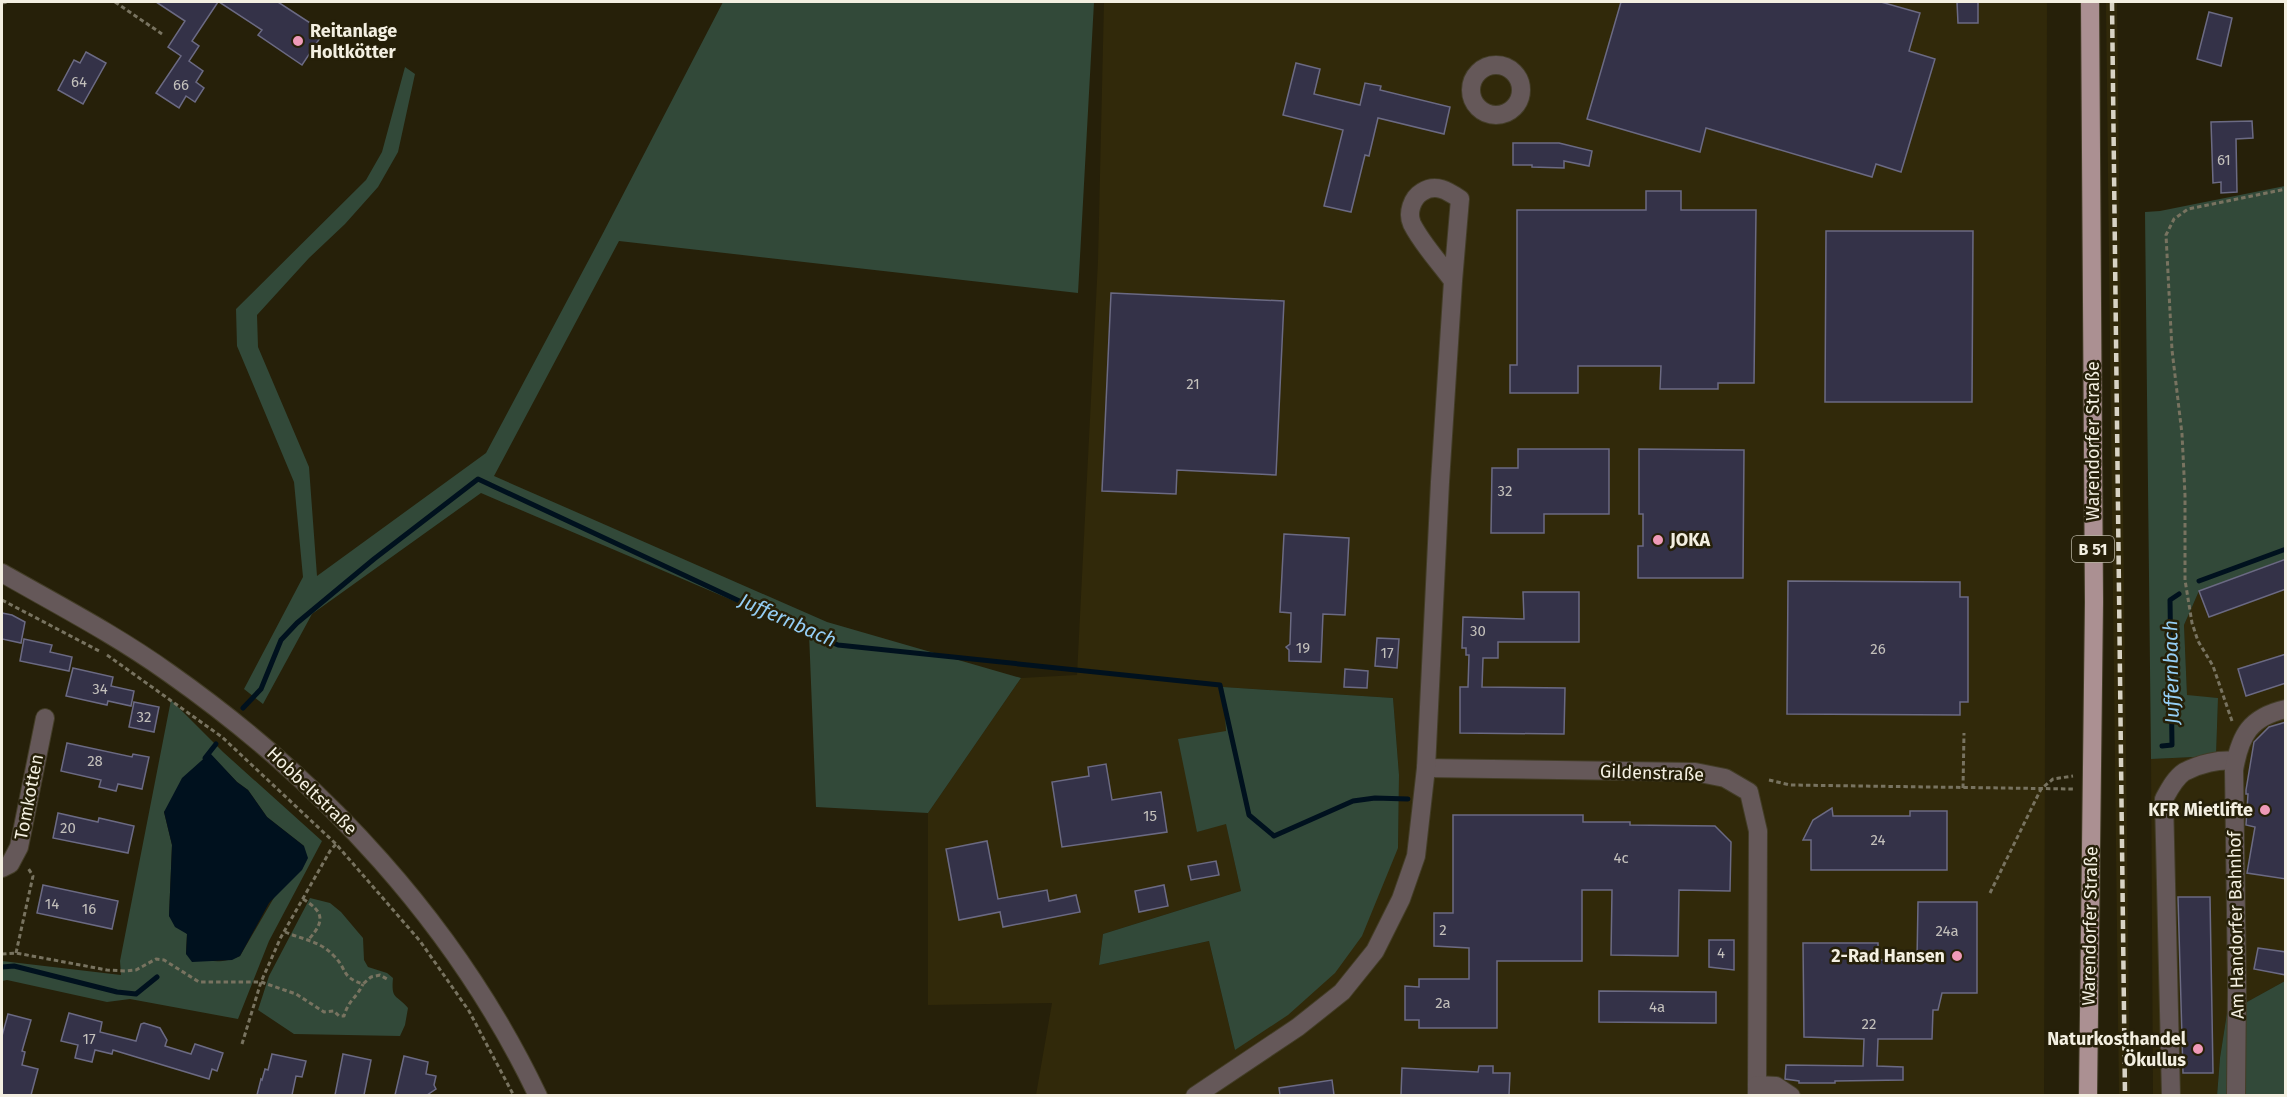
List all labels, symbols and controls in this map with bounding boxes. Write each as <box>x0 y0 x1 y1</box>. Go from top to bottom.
place label: Reitanlage Holtkötter <box>310 20 397 63</box>
marker: Reitanlage Holtkötter <box>291 34 305 48</box>
house number: 64 <box>71 73 87 91</box>
house number: 66 <box>173 76 189 94</box>
house number: 61 <box>2217 151 2231 169</box>
street label: Warendorfer Straße <box>2082 361 2104 521</box>
house number: 21 <box>1186 375 1200 393</box>
house number: 32 <box>1498 482 1512 500</box>
place label: JOKA <box>1669 529 1711 551</box>
marker: JOKA <box>1651 533 1665 547</box>
road number: B 51 <box>2072 536 2114 562</box>
water label: Juffernbach <box>735 587 840 652</box>
water label: Juffernbach <box>2158 620 2184 725</box>
house number: 30 <box>1470 622 1486 640</box>
house number: 19 <box>1296 639 1310 657</box>
house number: 26 <box>1870 640 1886 658</box>
house number: 17 <box>1380 644 1394 662</box>
house number: 34 <box>92 680 108 698</box>
house number: 32 <box>137 708 151 726</box>
street label: Hobbeltstraße <box>262 742 362 840</box>
street label: Tomkotten <box>10 752 48 842</box>
house number: 28 <box>87 752 103 770</box>
street label: Gildenstraße <box>1600 760 1704 786</box>
place label: KFR Mietlifte <box>2148 799 2253 821</box>
marker: KFR Mietlifte <box>2258 803 2272 817</box>
house number: 15 <box>1143 807 1157 825</box>
house number: 20 <box>60 819 76 837</box>
street label: Am Handorfer Bahnhof <box>2223 829 2249 1019</box>
house number: 24 <box>1870 831 1886 849</box>
street label: Warendorfer Straße <box>2078 846 2102 1006</box>
house number: 4c <box>1613 849 1629 867</box>
house number: 14 <box>45 895 59 913</box>
house number: 16 <box>82 900 96 918</box>
house number: 2 <box>1439 921 1447 939</box>
house number: 24a <box>1935 922 1959 940</box>
house number: 4 <box>1717 944 1725 962</box>
place label: 2-Rad Hansen <box>1831 945 1945 967</box>
marker: 2-Rad Hansen <box>1950 949 1964 963</box>
house number: 2a <box>1435 994 1451 1012</box>
house number: 4a <box>1649 998 1665 1016</box>
house number: 22 <box>1862 1015 1876 1033</box>
place label: Naturkosthandel Ökullus <box>2047 1028 2187 1071</box>
house number: 17 <box>82 1030 96 1048</box>
marker: Naturkosthandel Ökullus <box>2191 1042 2205 1056</box>

